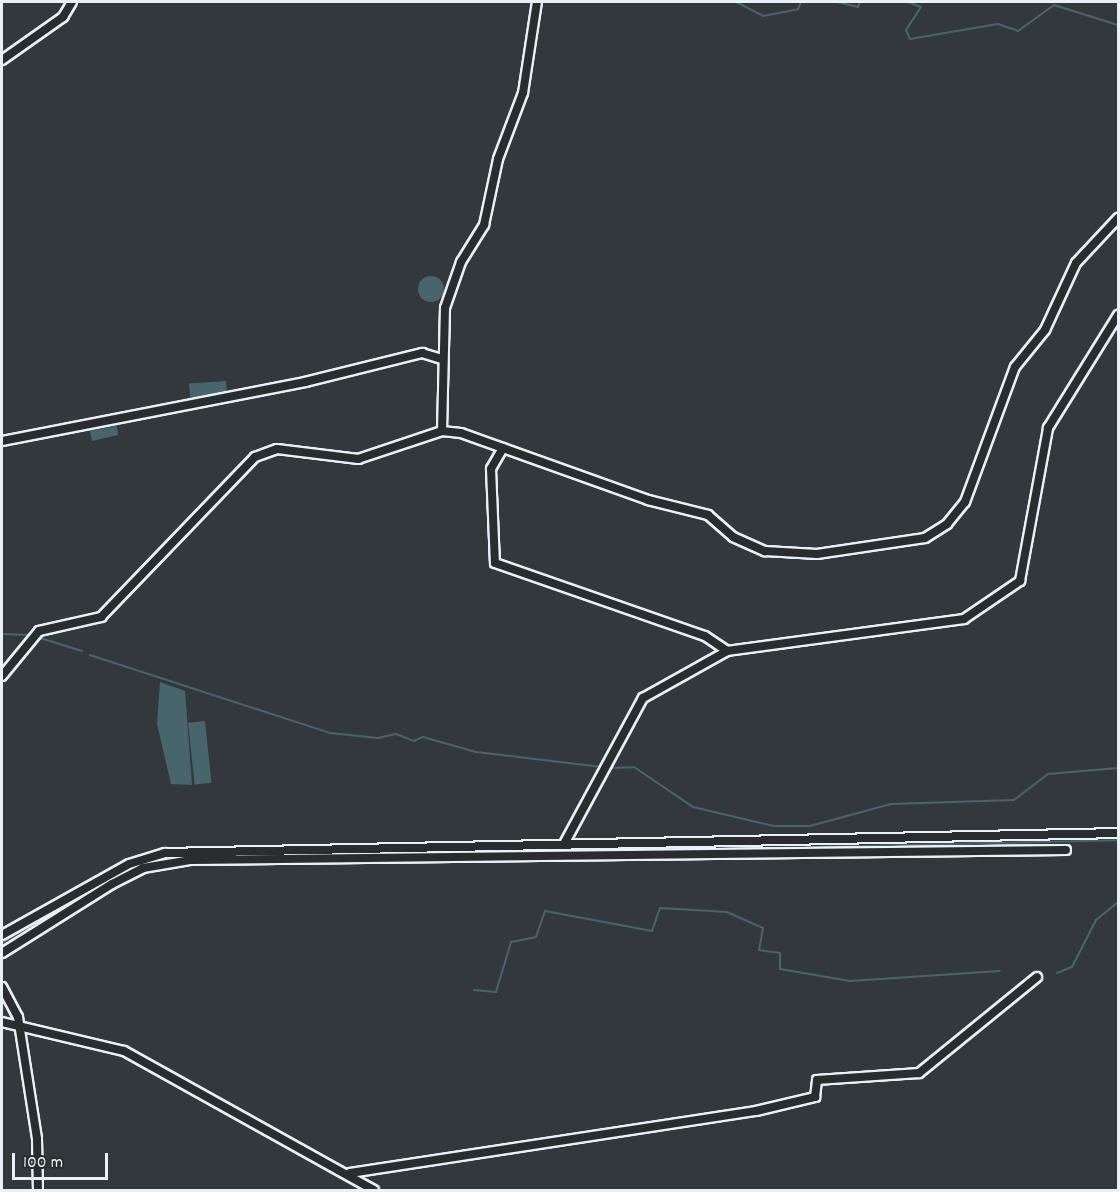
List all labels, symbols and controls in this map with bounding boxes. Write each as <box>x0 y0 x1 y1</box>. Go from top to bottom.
scale bar <box>15 1141 111 1179</box>
text: 100 m <box>23 1151 63 1176</box>

